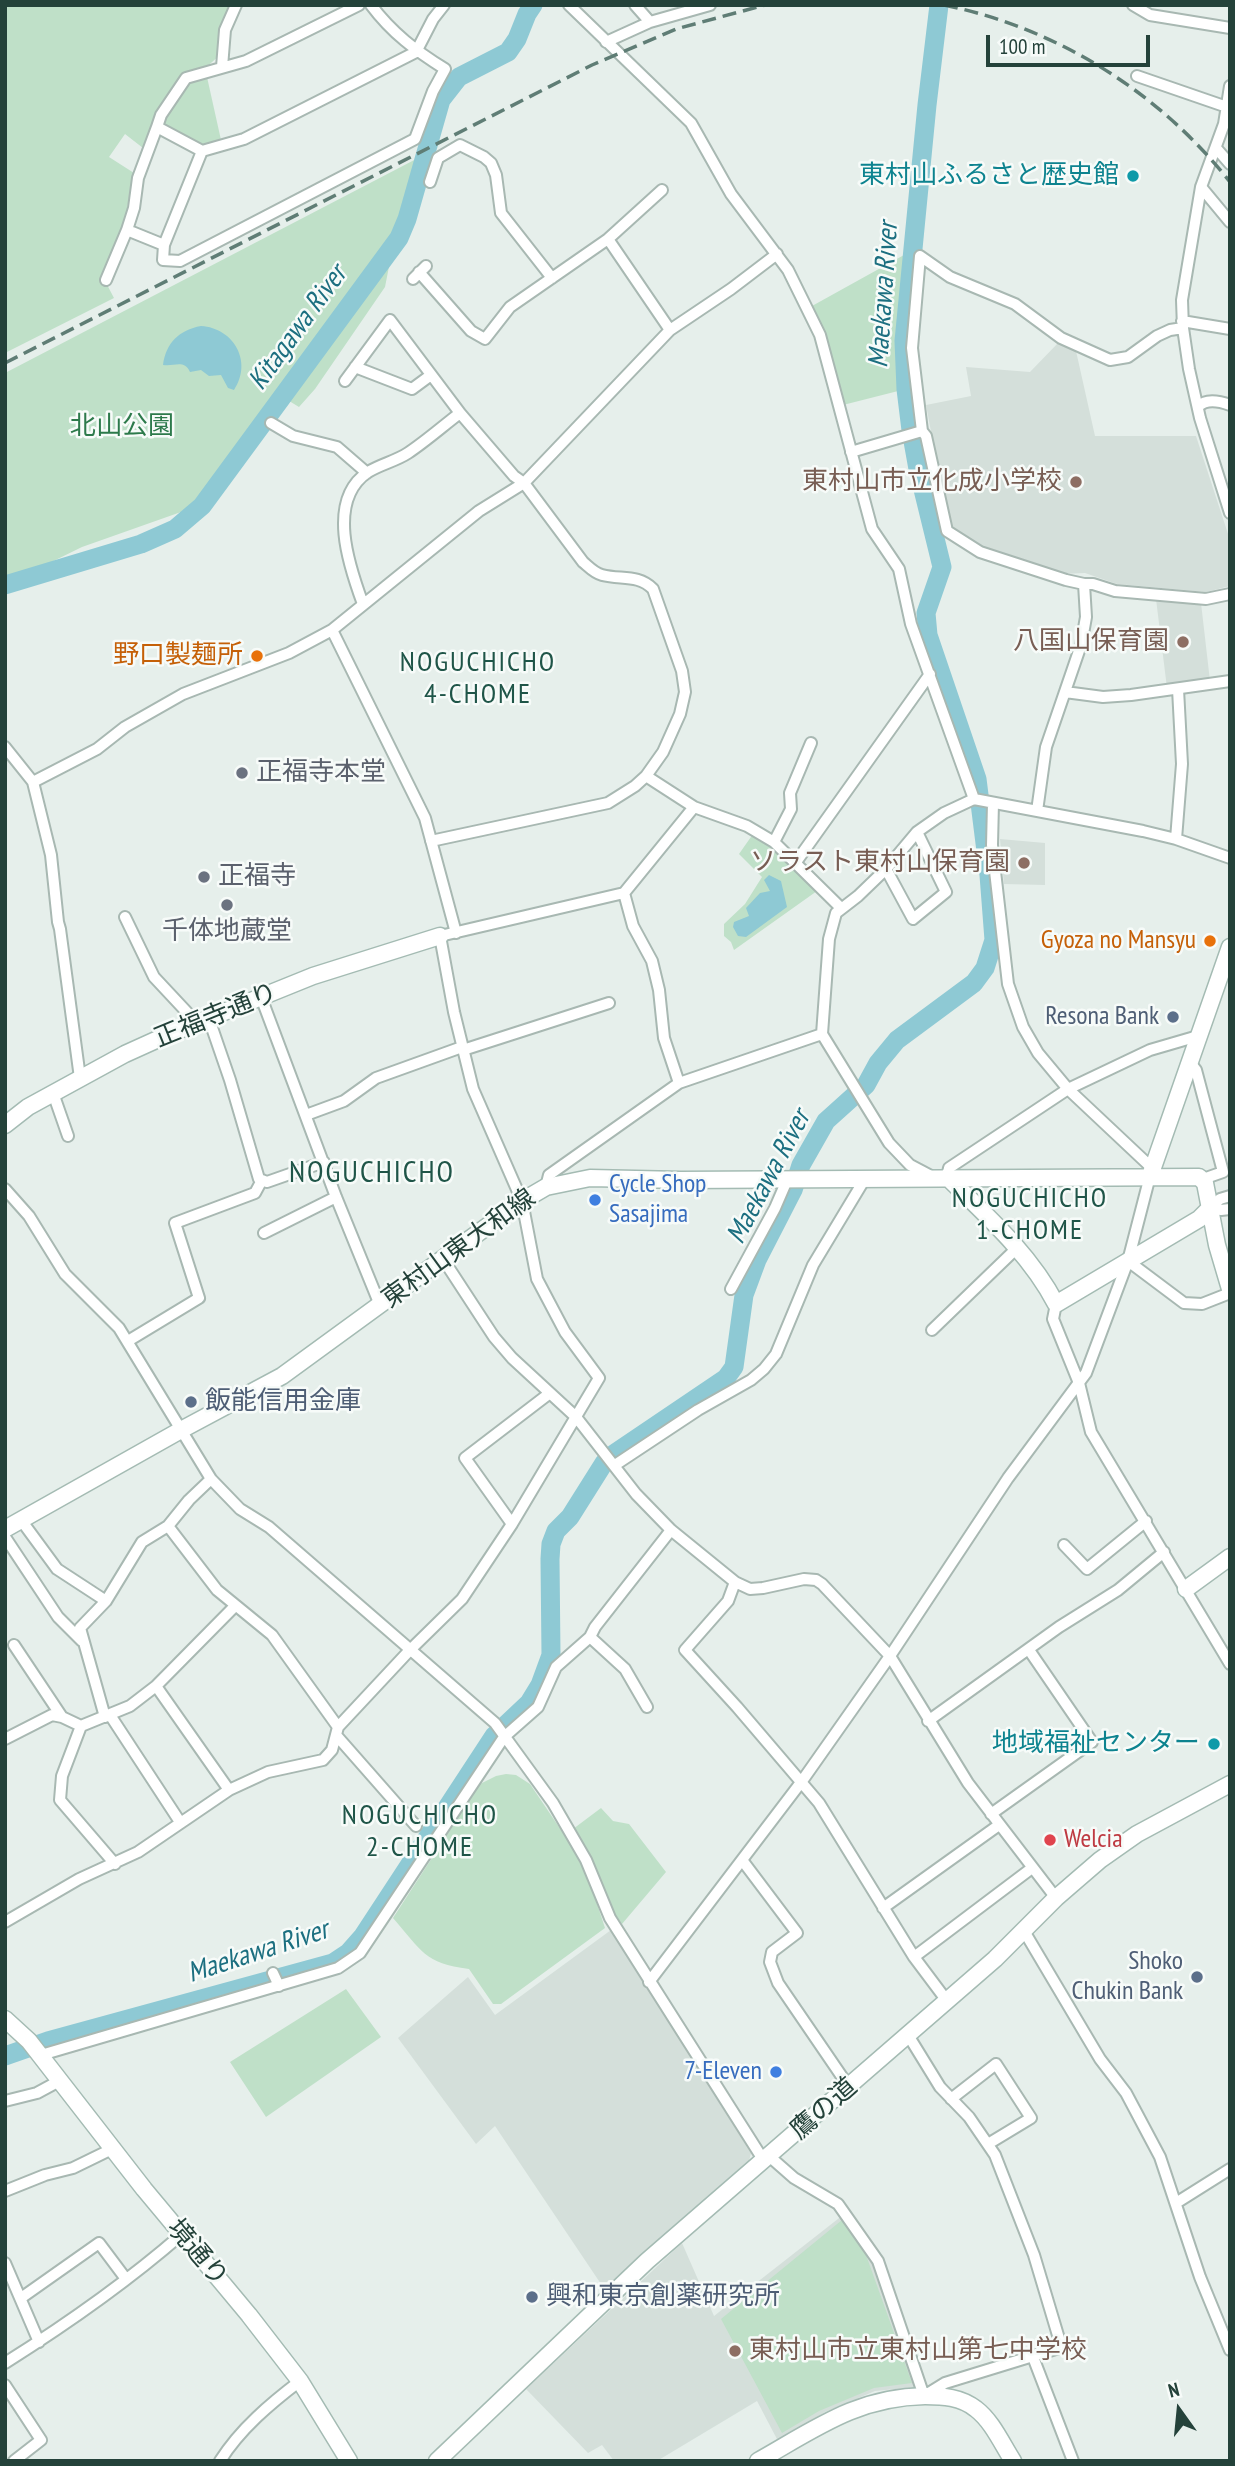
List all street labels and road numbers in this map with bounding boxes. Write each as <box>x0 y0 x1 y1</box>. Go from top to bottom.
street label: 正福寺通り <box>150 977 282 1055</box>
street label: 東村山東大和線 <box>376 1183 542 1315</box>
street label: 鷹の道 <box>784 2072 864 2146</box>
street label: 境通り <box>160 2213 234 2293</box>

